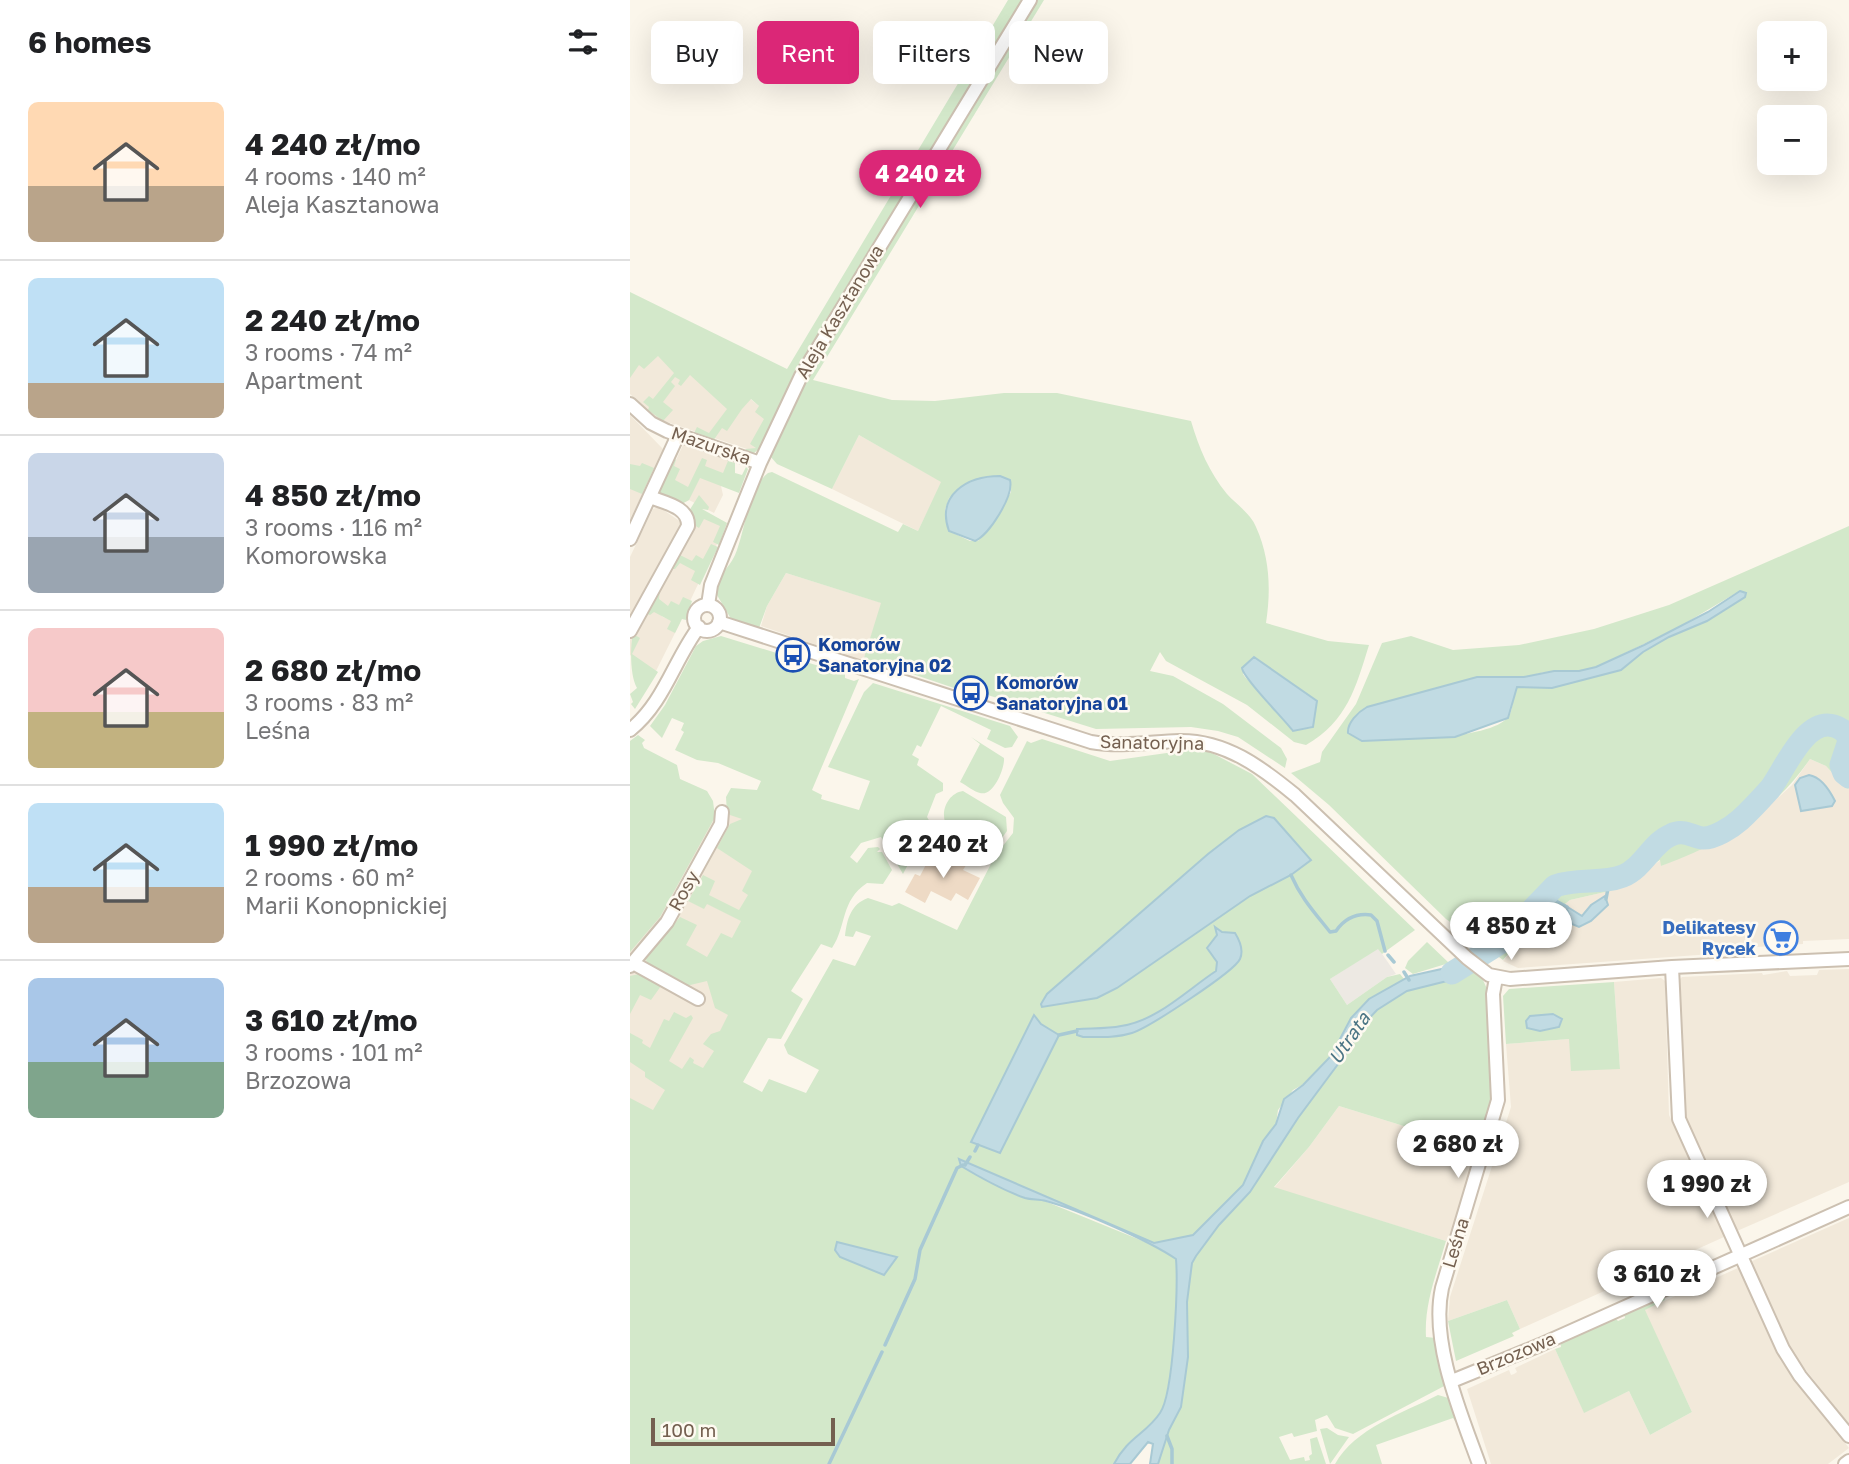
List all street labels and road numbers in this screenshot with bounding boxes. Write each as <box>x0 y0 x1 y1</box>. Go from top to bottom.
street label: Aleja Kasztanowa <box>791 241 888 382</box>
street label: Mazurska <box>669 421 754 469</box>
street label: Sanatoryjna <box>1100 730 1204 754</box>
street label: Rosy <box>663 867 703 914</box>
street label: Leśna <box>1437 1215 1473 1270</box>
street label: Brzozowa <box>1473 1327 1558 1380</box>

